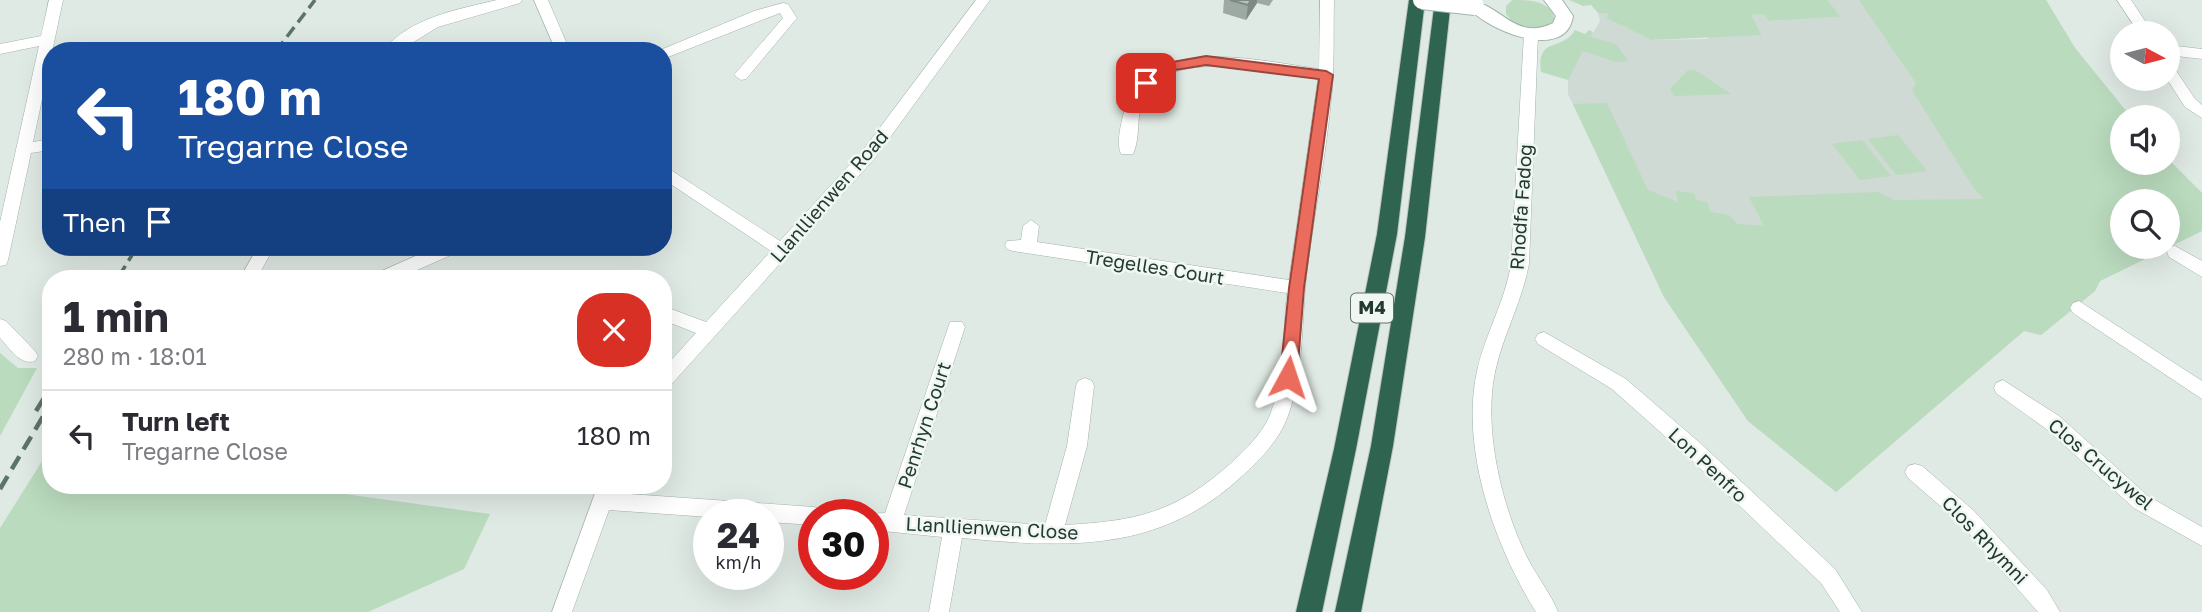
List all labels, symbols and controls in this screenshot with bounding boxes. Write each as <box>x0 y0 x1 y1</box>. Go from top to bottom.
north arrow <box>2110 21 2180 91</box>
map controls <box>2110 21 2180 259</box>
pin <box>1116 53 1176 113</box>
icon: arrive <box>1127 64 1165 102</box>
text: 180 m <box>178 67 322 126</box>
icon: left <box>63 70 154 161</box>
button: sound <box>2110 105 2180 175</box>
street label: Llanllienwen Road <box>765 125 892 267</box>
text: Tregarne Close <box>178 127 409 165</box>
street label: Rhodfa Fadog <box>1505 143 1536 271</box>
button: search <box>2110 189 2180 259</box>
icon: arrive <box>140 203 178 241</box>
text: Then <box>63 207 126 238</box>
street label: Tregelles Court <box>1084 244 1226 289</box>
text: 1 min <box>63 291 169 341</box>
button: close <box>577 293 651 367</box>
road number: M4 <box>1351 294 1393 322</box>
position arrow <box>1251 340 1325 414</box>
text: 280 m · 18:01 <box>63 342 207 370</box>
street label: Penrhyn Court <box>892 359 955 491</box>
text: Turn left <box>122 406 230 437</box>
street label: Clos Crucywel <box>2044 413 2159 514</box>
icon: left <box>63 417 101 455</box>
text: 180 m <box>577 420 651 451</box>
street label: Lon Penfro <box>1664 422 1752 507</box>
text: Tregarne Close <box>122 437 288 465</box>
street label: Clos Rhymni <box>1938 491 2033 588</box>
speed limit sign: 30 <box>798 499 889 590</box>
street label: Llanllienwen Close <box>905 511 1079 544</box>
text: 24 <box>717 514 760 556</box>
text: km/h <box>716 551 761 573</box>

